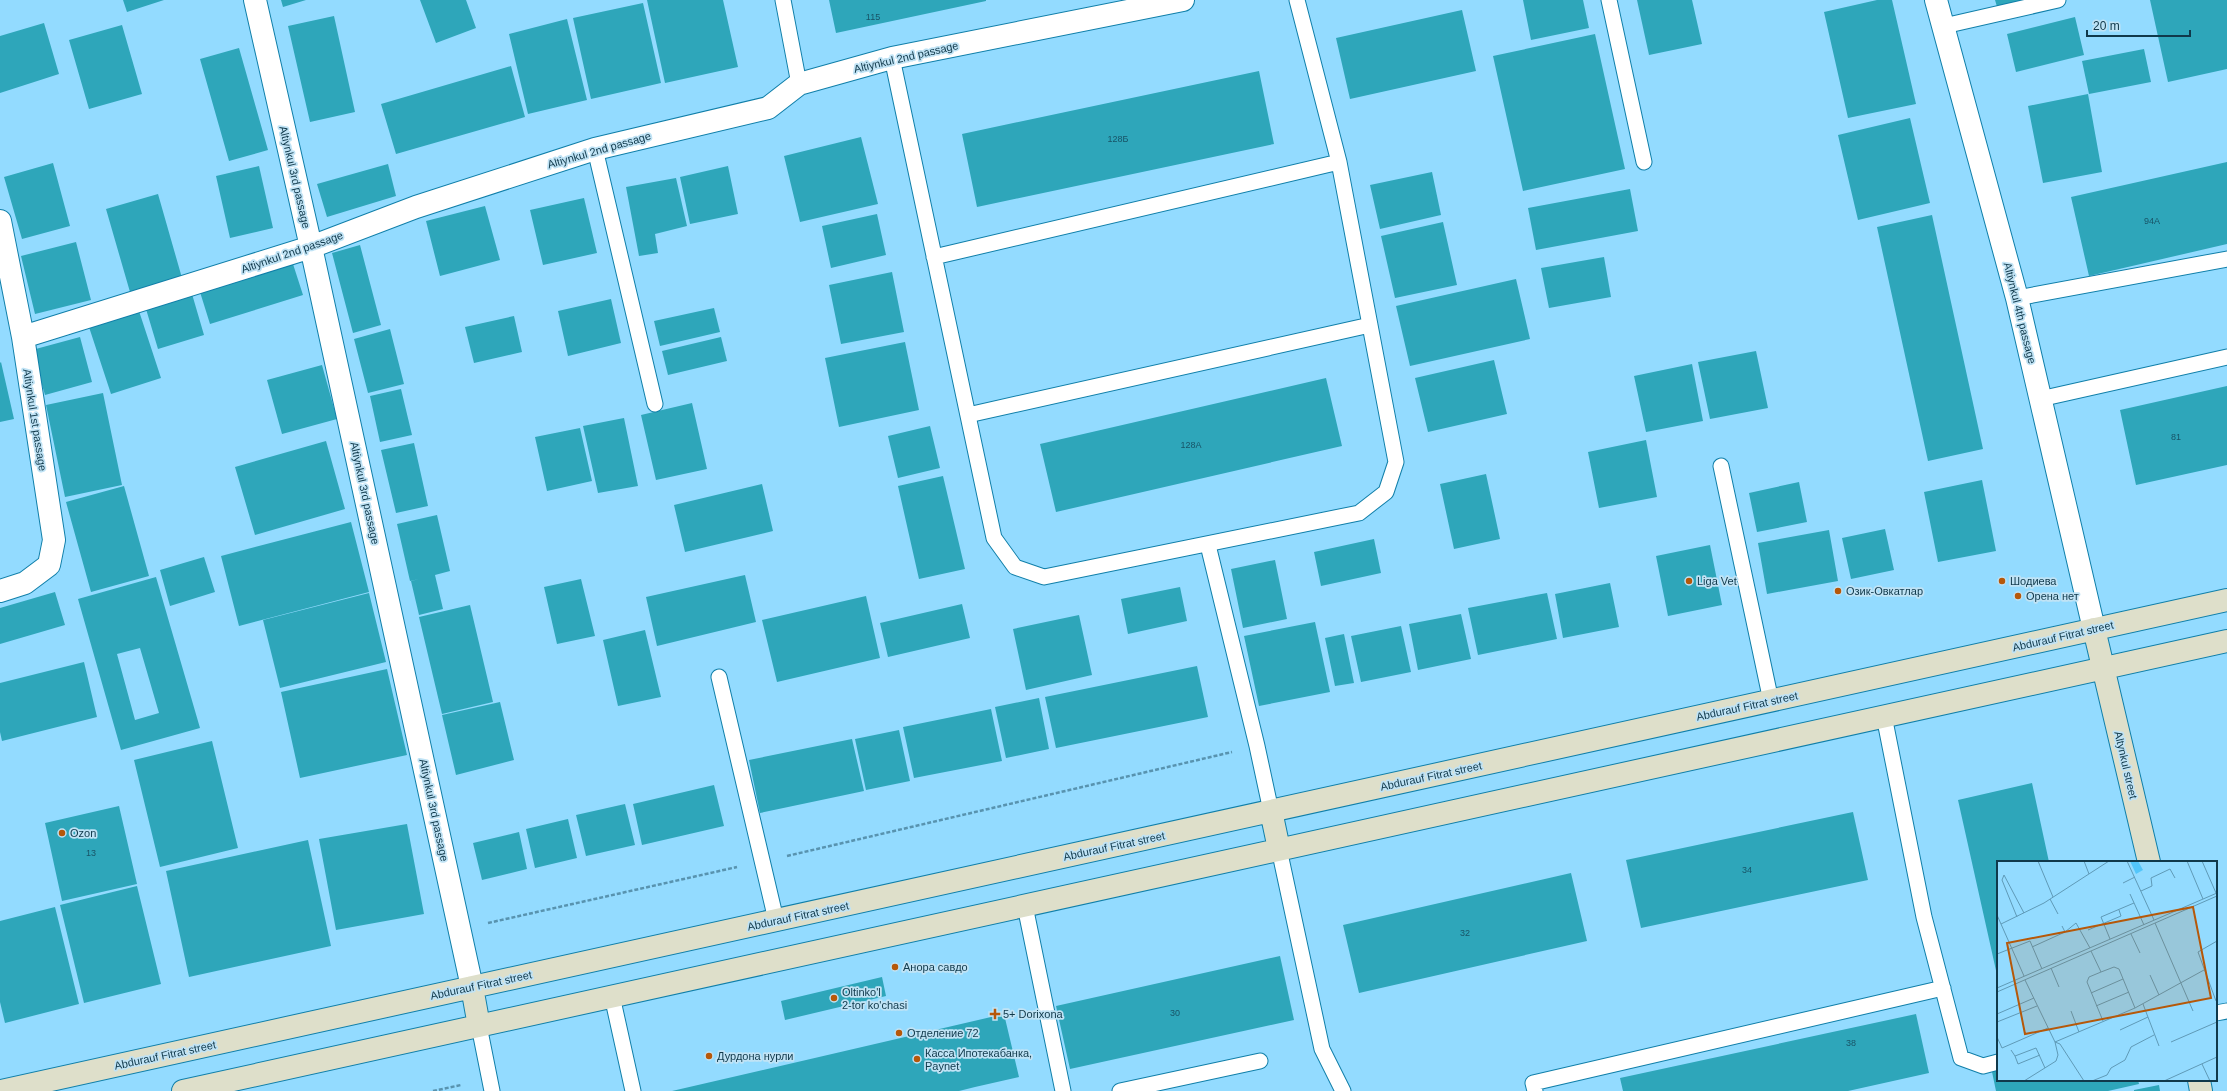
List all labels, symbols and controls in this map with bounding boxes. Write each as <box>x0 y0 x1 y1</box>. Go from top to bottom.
house number: 115 <box>866 12 880 22</box>
scale bar <box>2087 12 2190 38</box>
text: 20 m <box>2093 19 2120 33</box>
street label: Altiynkul 2nd passage <box>853 39 959 75</box>
street label: Altiynkul 3rd passage <box>277 125 313 229</box>
street label: Altiynkul 2nd passage <box>546 129 652 171</box>
house number: 128Б <box>1108 134 1129 144</box>
house number: 94A <box>2144 216 2160 226</box>
street label: Altiynkul 2nd passage <box>239 229 345 275</box>
street label: Altiynkul 4th passage <box>2002 261 2038 365</box>
street label: Altiynkul 1st passage <box>21 368 49 472</box>
house number: 81 <box>2171 432 2181 442</box>
house number: 128A <box>1180 440 1202 450</box>
street label: Altiynkul 3rd passage <box>348 441 382 545</box>
place label: Liga Vet <box>1697 575 1737 587</box>
place label: Шодиева <box>2010 575 2057 587</box>
marker: Liga Vet <box>1684 576 1694 586</box>
marker: Шодиева <box>1997 576 2007 586</box>
place label: Озик-Овкатлар <box>1846 585 1923 597</box>
marker: Озик-Овкатлар <box>1833 586 1843 596</box>
place label: Орена нет <box>2026 590 2079 602</box>
marker: Орена нет <box>2013 591 2023 601</box>
street label: Abdurauf Fitrat street <box>2011 619 2115 653</box>
street label: Abdurauf Fitrat street <box>1695 689 1799 723</box>
street label: Altynkul street <box>2112 730 2140 800</box>
street label: Altiynkul 3rd passage <box>417 758 451 862</box>
street label: Abdurauf Fitrat street <box>1379 759 1483 793</box>
place label: Ozon <box>70 827 96 839</box>
marker: Ozon <box>57 828 67 838</box>
street label: Abdurauf Fitrat street <box>1062 829 1166 863</box>
house number: 13 <box>86 848 96 858</box>
inset map <box>1997 861 2217 1081</box>
house number: 34 <box>1742 865 1752 875</box>
street label: Abdurauf Fitrat street <box>746 899 850 933</box>
house number: 32 <box>1460 928 1470 938</box>
place label: Анора савдо <box>903 961 968 973</box>
marker: Анора савдо <box>890 962 900 972</box>
street label: Abdurauf Fitrat street <box>429 968 533 1002</box>
place label: Oltinko'l 2-tor ko'chasi <box>842 986 907 1011</box>
marker: Oltinko'l 2-tor ko'chasi <box>829 993 839 1003</box>
place label: 5+ Dorixona <box>1003 1008 1064 1020</box>
house number: 30 <box>1170 1008 1180 1018</box>
marker: 5+ Dorixona <box>990 1009 1000 1019</box>
place label: Отделение 72 <box>907 1027 979 1039</box>
marker: Отделение 72 <box>894 1028 904 1038</box>
street label: Abdurauf Fitrat street <box>113 1038 217 1072</box>
house number: 38 <box>1846 1038 1856 1048</box>
place label: Касса Ипотекабанка, Paynet <box>925 1047 1032 1072</box>
place label: Дурдона нурли <box>717 1050 793 1062</box>
marker: Дурдона нурли <box>704 1051 714 1061</box>
marker: Касса Ипотекабанка, Paynet <box>912 1054 922 1064</box>

